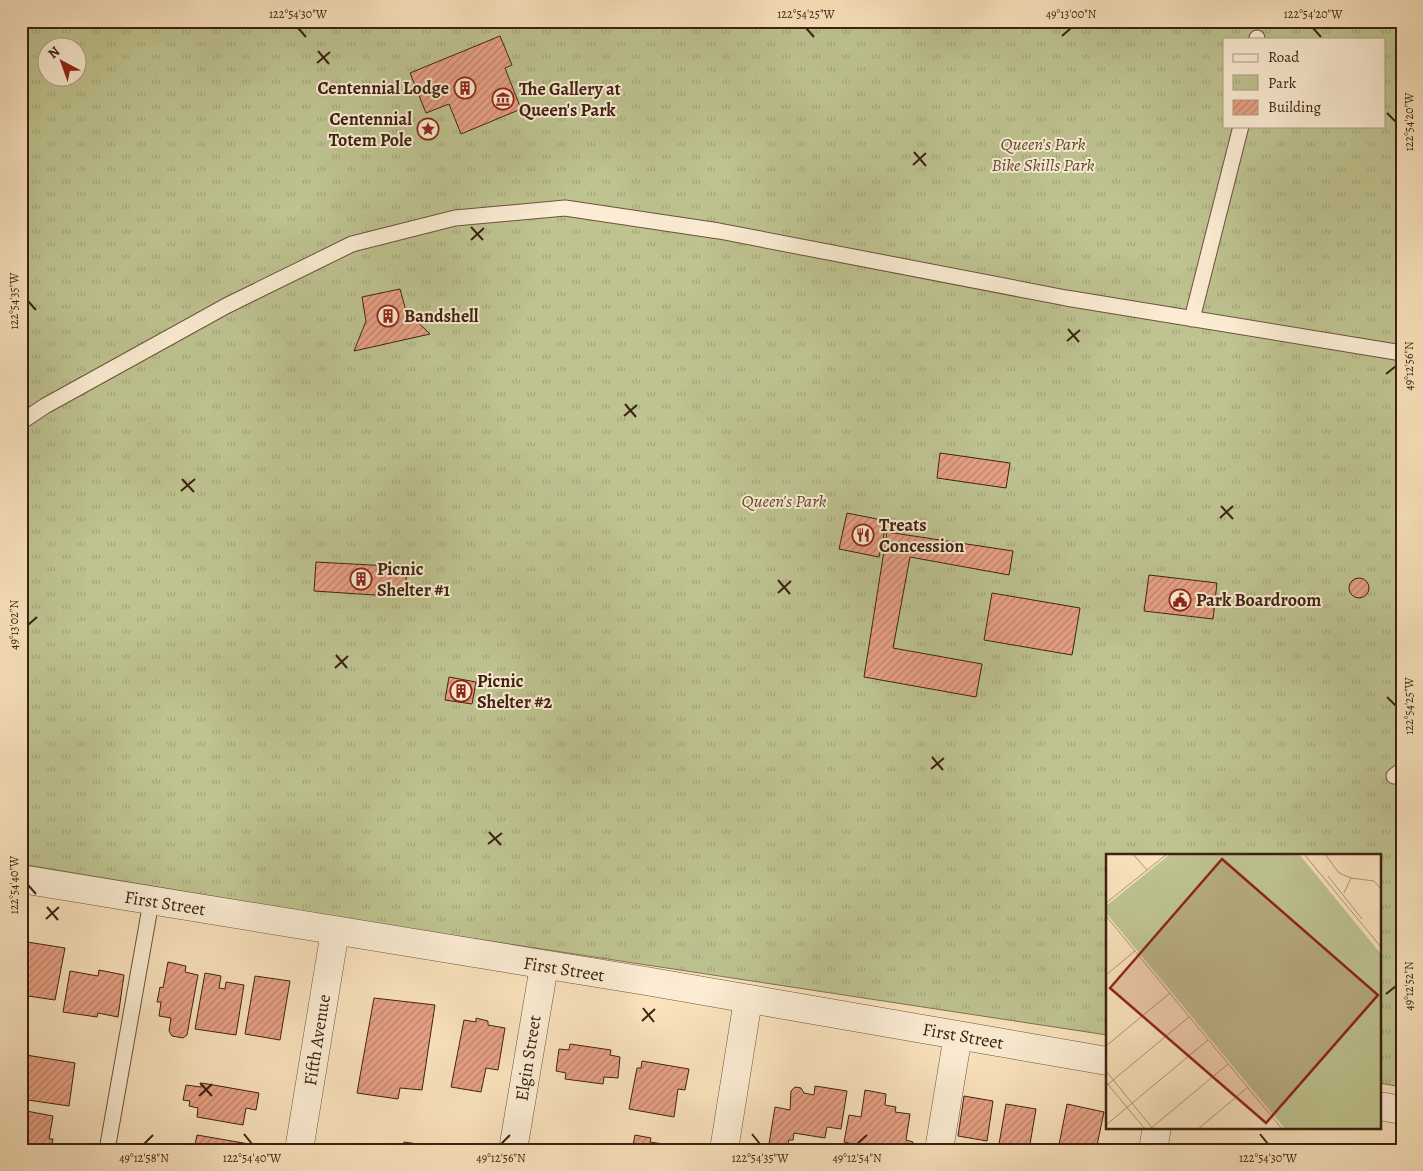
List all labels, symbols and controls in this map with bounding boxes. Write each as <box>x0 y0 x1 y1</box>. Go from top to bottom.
text: 122°54'30"W <box>269 6 328 22</box>
text: 122°54'25"W <box>777 6 836 22</box>
text: 49°13'00"N <box>1046 6 1097 22</box>
text: 122°54'20"W <box>1284 6 1343 22</box>
north arrow <box>38 38 88 88</box>
legend <box>1223 38 1386 128</box>
text: N <box>44 42 64 63</box>
text: Road <box>1268 47 1300 67</box>
text: Park <box>1268 73 1297 93</box>
place label: Centennial Lodge <box>318 76 449 100</box>
building icon: Centennial Lodge <box>453 76 477 100</box>
place label: The Gallery at Queen's Park <box>519 77 621 122</box>
museum icon: The Gallery at Queen's Park <box>491 87 515 111</box>
text: 122°54'20"W <box>1401 92 1417 151</box>
text: Building <box>1268 97 1321 117</box>
place label: Centennial Totem Pole <box>329 107 412 152</box>
place icon: Centennial Totem Pole <box>416 117 440 141</box>
park label: Queen's Park Bike Skills Park <box>991 132 1095 177</box>
text: 122°54'35"W <box>6 272 22 329</box>
building icon: Bandshell <box>376 304 400 328</box>
place label: Bandshell <box>404 304 479 328</box>
text: 49°12'56"N <box>1401 341 1417 391</box>
park label: Queen's Park <box>742 489 826 513</box>
place label: Treats Concession <box>879 513 964 558</box>
restaurant icon: Treats Concession <box>851 523 875 547</box>
place label: Picnic Shelter #1 <box>377 557 451 602</box>
building icon: Picnic Shelter #1 <box>349 567 373 591</box>
public building icon: Park Boardroom <box>1168 588 1192 612</box>
place label: Park Boardroom <box>1196 588 1321 612</box>
text: 49°13'02"N <box>6 600 22 650</box>
place label: Picnic Shelter #2 <box>477 669 553 714</box>
text: 122°54'25"W <box>1401 676 1417 735</box>
building icon: Picnic Shelter #2 <box>449 679 473 703</box>
inset map <box>1106 854 1380 1128</box>
text: 122°54'40"W <box>6 855 22 914</box>
street label: First Street <box>123 885 207 921</box>
street label: First Street <box>522 951 606 987</box>
text: 49°12'52"N <box>1401 961 1417 1011</box>
street label: Fifth Avenue <box>298 992 336 1088</box>
street label: Elgin Street <box>509 1013 547 1103</box>
street label: First Street <box>921 1017 1005 1055</box>
text: 49°12'58"N <box>119 1150 169 1166</box>
text: 122°54'40"W <box>223 1150 282 1166</box>
text: 49°12'56"N <box>476 1150 526 1166</box>
text: 122°54'35"W <box>732 1150 789 1166</box>
text: 49°12'54"N <box>832 1150 882 1166</box>
text: 122°54'30"W <box>1239 1150 1298 1166</box>

